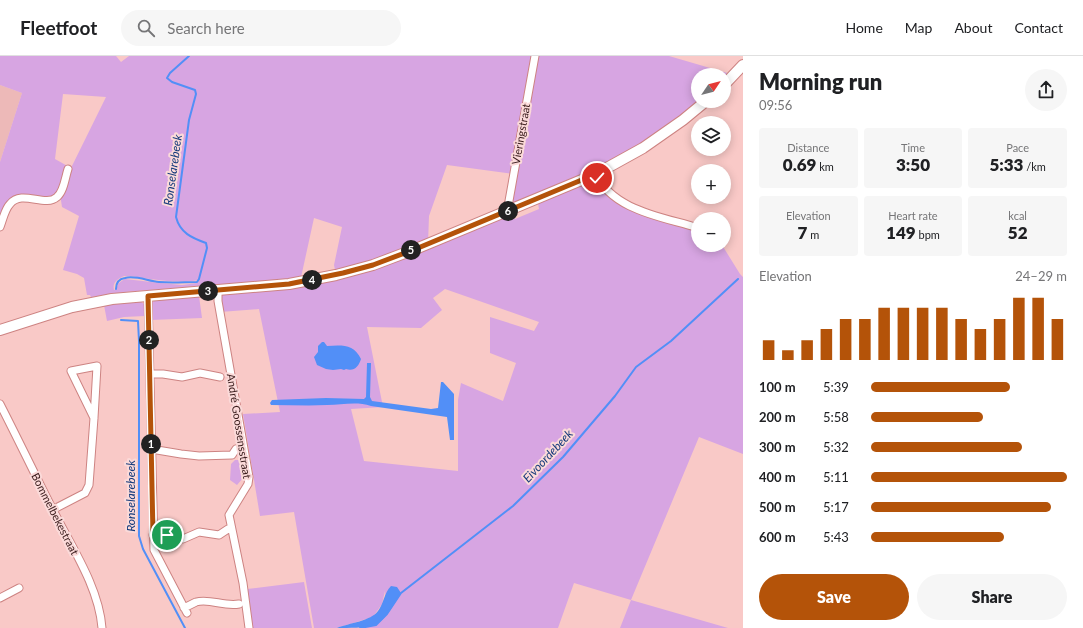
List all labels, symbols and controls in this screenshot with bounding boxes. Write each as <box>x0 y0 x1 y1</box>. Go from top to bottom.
search box <box>121 10 401 46</box>
text: Fleetfoot <box>20 16 97 39</box>
icon: search <box>135 17 157 39</box>
text: Search here <box>167 19 245 37</box>
text: Home <box>845 19 883 36</box>
text: Map <box>905 19 932 36</box>
text: About <box>954 19 992 36</box>
text: Contact <box>1014 19 1063 36</box>
north arrow <box>691 68 731 108</box>
map controls <box>691 68 731 252</box>
text: Morning run <box>759 68 882 95</box>
button: share <box>1025 69 1067 111</box>
text: 09:56 <box>759 97 792 113</box>
street label: Vieringstraat <box>509 102 532 165</box>
button: layers <box>691 116 731 156</box>
water label: Ronselarebeek <box>160 133 185 206</box>
text: Distance <box>787 141 829 154</box>
text: Time <box>901 141 925 154</box>
text: Pace <box>1006 141 1029 154</box>
text: 0.69 <box>783 154 816 175</box>
text: 3:50 <box>896 154 930 175</box>
text: 5:33 <box>989 154 1023 175</box>
text: km <box>816 160 834 173</box>
text: /km <box>1023 160 1046 173</box>
pin <box>580 161 614 195</box>
button: + <box>691 164 731 204</box>
icon: check <box>586 167 608 189</box>
pin: 6 <box>498 201 518 221</box>
text: 6 <box>505 204 511 217</box>
text: Elevation <box>786 209 831 222</box>
text: Heart rate <box>888 209 938 222</box>
text: kcal <box>1008 209 1027 222</box>
button: − <box>691 212 731 252</box>
text: 7 <box>797 222 807 243</box>
text: 149 <box>886 222 916 243</box>
text: 52 <box>1008 222 1028 243</box>
text: m <box>807 228 819 241</box>
text: bpm <box>916 228 940 241</box>
pin: 5 <box>401 240 421 260</box>
text: 5 <box>408 243 414 256</box>
text: Elevation <box>759 268 812 284</box>
text: 24–29 m <box>1015 268 1067 284</box>
pin: 4 <box>302 270 322 290</box>
text: 4 <box>309 273 315 286</box>
pin: 3 <box>198 281 218 301</box>
text: 3 <box>205 284 211 297</box>
pin: 2 <box>139 330 159 350</box>
text: 2 <box>146 333 152 346</box>
street label: André Goossensstraat <box>225 372 254 479</box>
text: 100 m <box>759 379 796 395</box>
text: 5:39 <box>823 379 849 395</box>
text: 200 m <box>759 409 796 425</box>
text: 5:58 <box>823 409 849 425</box>
water label: Eivoordebeek <box>519 426 576 485</box>
pin: 1 <box>141 434 161 454</box>
text: 1 <box>148 437 154 450</box>
text: 300 m <box>759 439 796 455</box>
text: 5:32 <box>823 439 849 455</box>
water label: Ronselarebeek <box>123 460 138 532</box>
text: 400 m <box>759 469 796 485</box>
text: 5:11 <box>823 469 849 485</box>
street label: Bommelbekestraat <box>29 471 82 557</box>
text: 500 m <box>759 499 796 515</box>
text: 5:17 <box>823 499 849 515</box>
pin <box>150 518 184 552</box>
icon: arrive <box>156 524 178 546</box>
text: 600 m <box>759 529 796 545</box>
text: 5:43 <box>823 529 849 545</box>
button: Save <box>759 574 909 620</box>
button: Share <box>917 574 1067 620</box>

